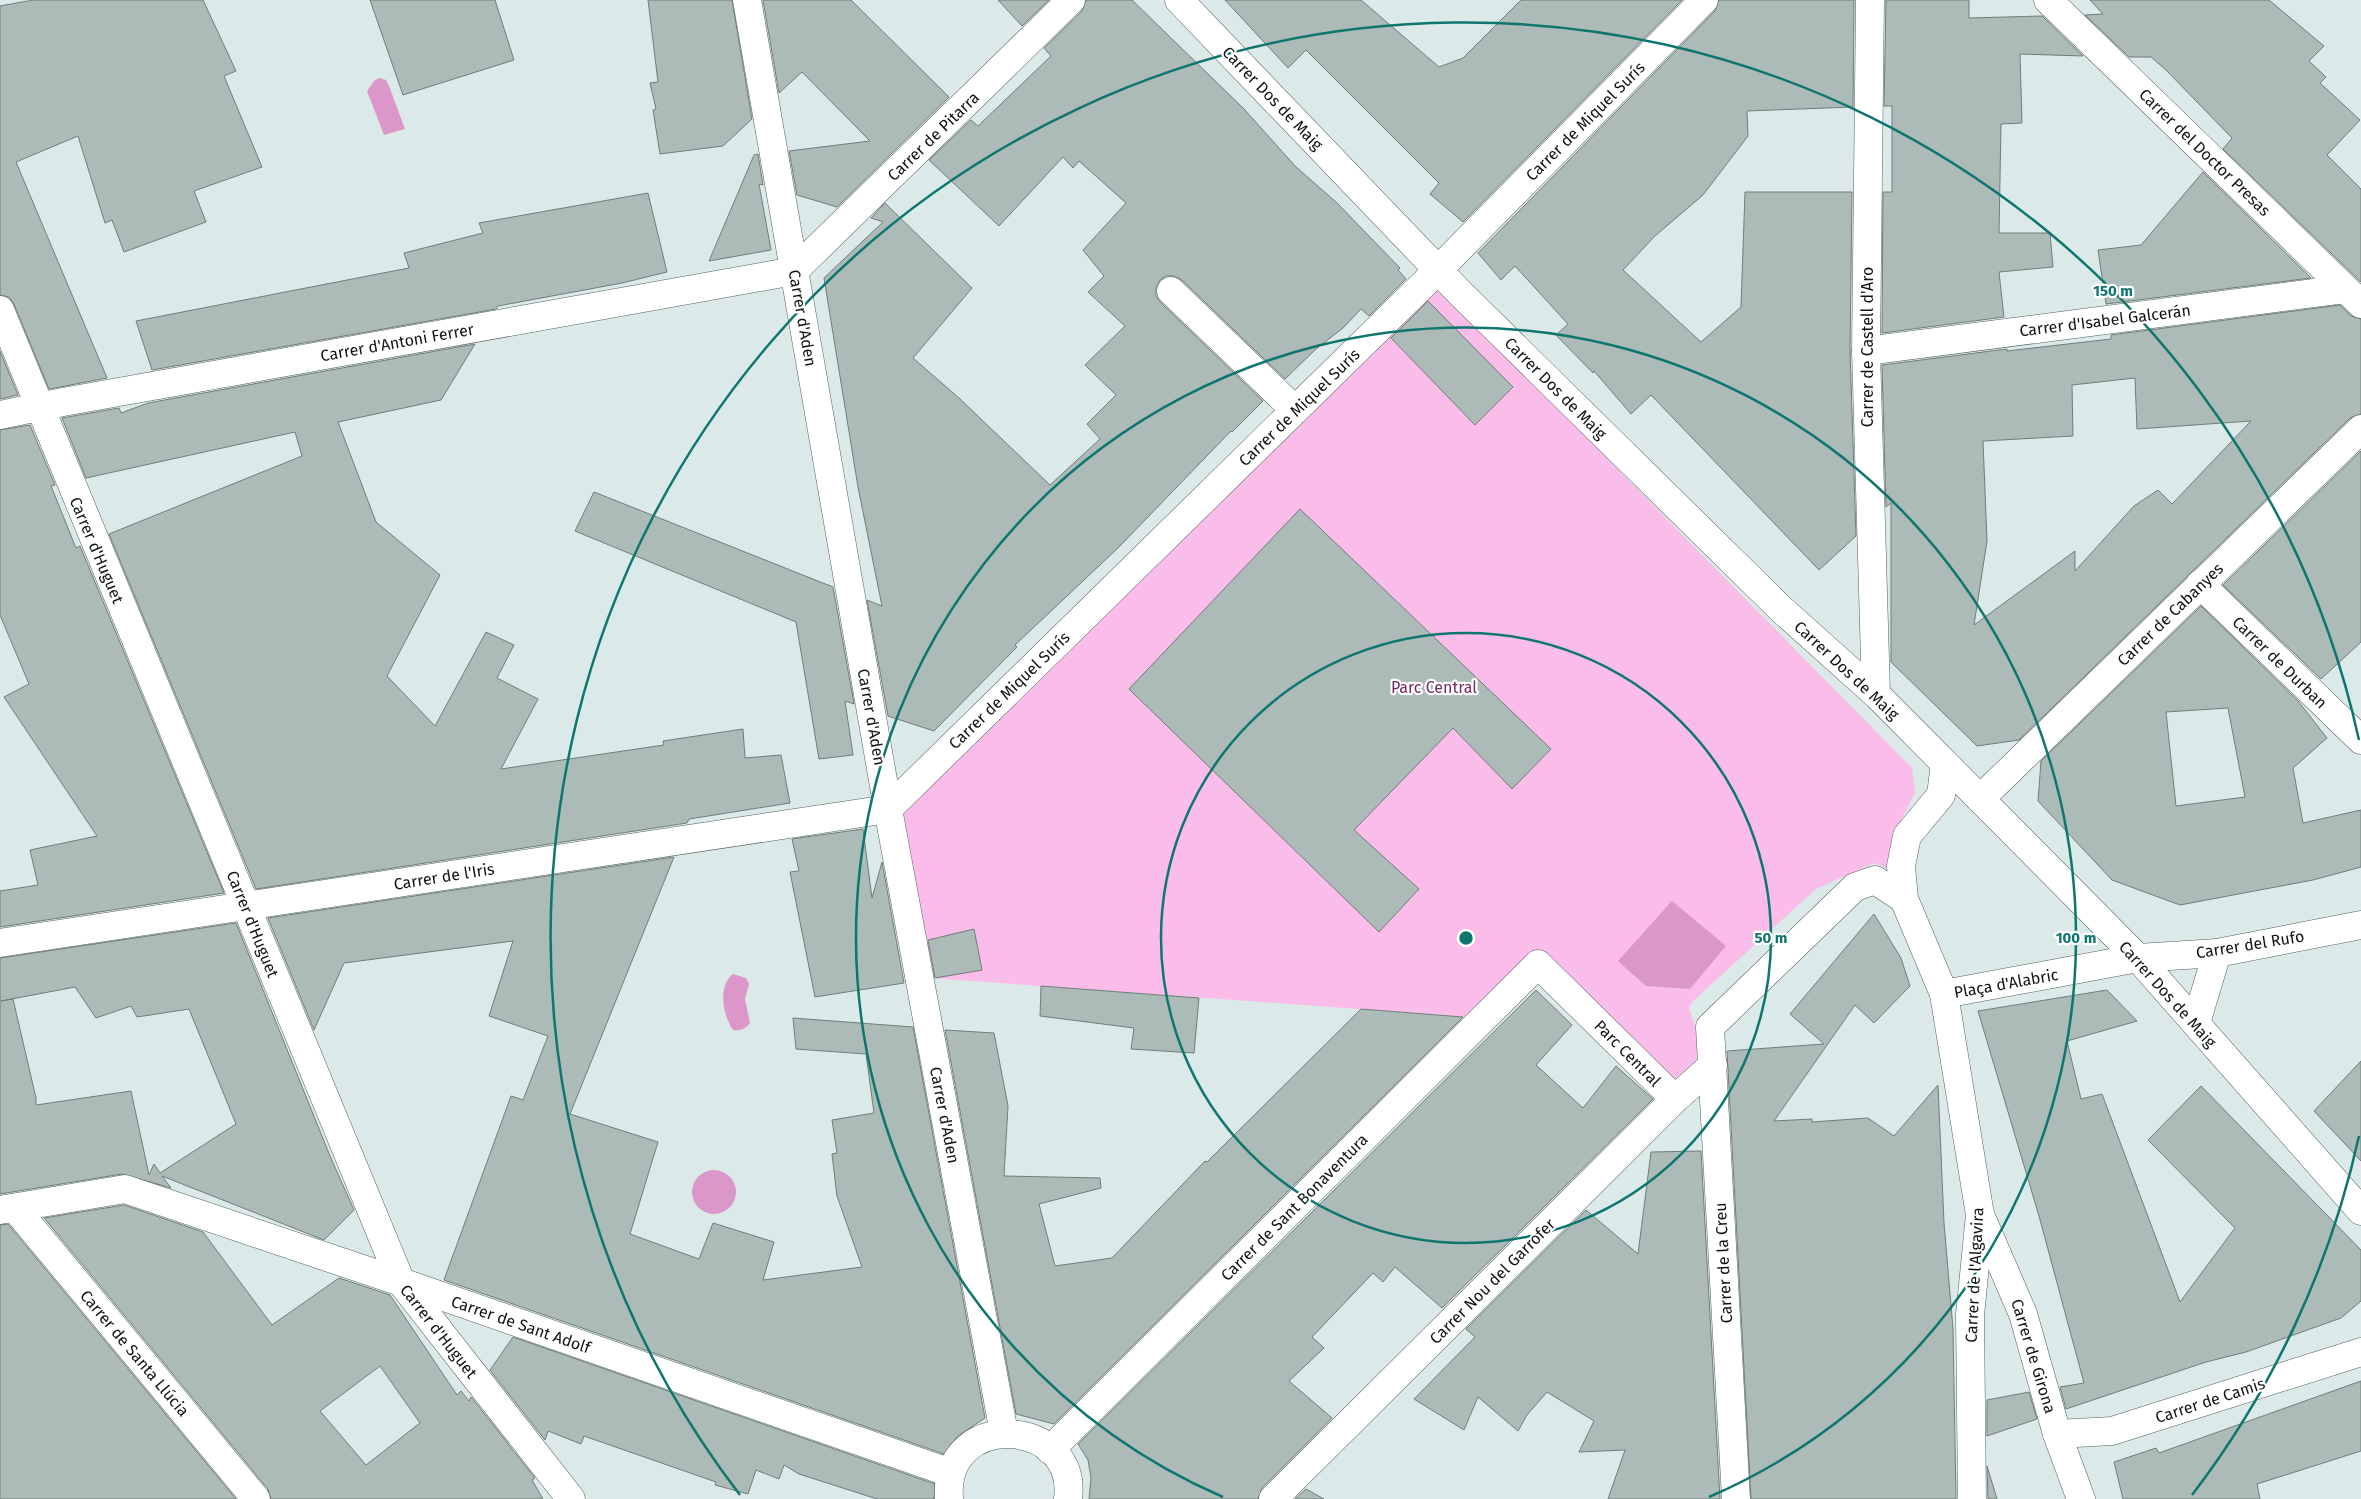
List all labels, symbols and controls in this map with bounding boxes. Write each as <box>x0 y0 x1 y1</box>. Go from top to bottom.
street label: Carrer Dos de Maig <box>1218 43 1327 154</box>
street label: Carrer de Miquel Surís <box>1522 58 1649 185</box>
street label: Carrer del Doctor Presas <box>2135 85 2274 220</box>
street label: Carrer de Pitarra <box>884 88 983 185</box>
street label: Carrer de Castell d'Aro <box>1858 267 1877 427</box>
street label: Carrer d'Aden <box>785 268 820 368</box>
text: 150 m <box>2093 282 2133 300</box>
street label: Carrer d'Isabel Galcerán <box>2018 301 2192 340</box>
street label: Carrer d'Antoni Ferrer <box>319 319 476 365</box>
street label: Carrer Dos de Maig <box>1501 333 1611 444</box>
street label: Carrer de Miquel Surís <box>1235 345 1364 470</box>
street label: Carrer d'Huguet <box>66 494 128 606</box>
street label: Carrer de Cabanyes <box>2113 559 2227 670</box>
street label: Carrer de Durban <box>2228 612 2331 712</box>
street label: Carrer Dos de Maig <box>1790 617 1904 724</box>
street label: Carrer de Miquel Surís <box>945 628 1074 753</box>
street label: Carrer d'Aden <box>854 667 889 767</box>
park label: Parc Central <box>1391 678 1477 697</box>
street label: Carrer de l'Iris <box>392 859 496 894</box>
street label: Carrer d'Huguet <box>222 868 283 981</box>
street label: Carrer del Rufo <box>2195 927 2306 962</box>
centre of rings <box>1457 929 1475 947</box>
text: 50 m <box>1754 929 1788 947</box>
text: 100 m <box>2056 929 2096 947</box>
street label: Carrer Dos de Maig <box>2115 937 2221 1052</box>
street label: Plaça d'Alabric <box>1952 965 2060 1003</box>
street label: Parc Central <box>1590 1016 1665 1091</box>
street label: Carrer d'Aden <box>926 1065 963 1165</box>
street label: Carrer de Sant Bonaventura <box>1217 1130 1372 1285</box>
street label: Carrer de la Creu <box>1711 1202 1736 1324</box>
street label: Carrer de l'Algavira <box>1961 1207 1988 1343</box>
street label: Carrer Nou del Garrofer <box>1426 1214 1560 1348</box>
street label: Carrer d'Huguet <box>396 1281 481 1382</box>
street label: Carrer de Santa Llúcia <box>76 1286 193 1420</box>
street label: Carrer de Sant Adolf <box>449 1292 594 1358</box>
street label: Carrer de Girona <box>2007 1297 2060 1416</box>
street label: Carrer de Camis <box>2153 1374 2267 1427</box>

